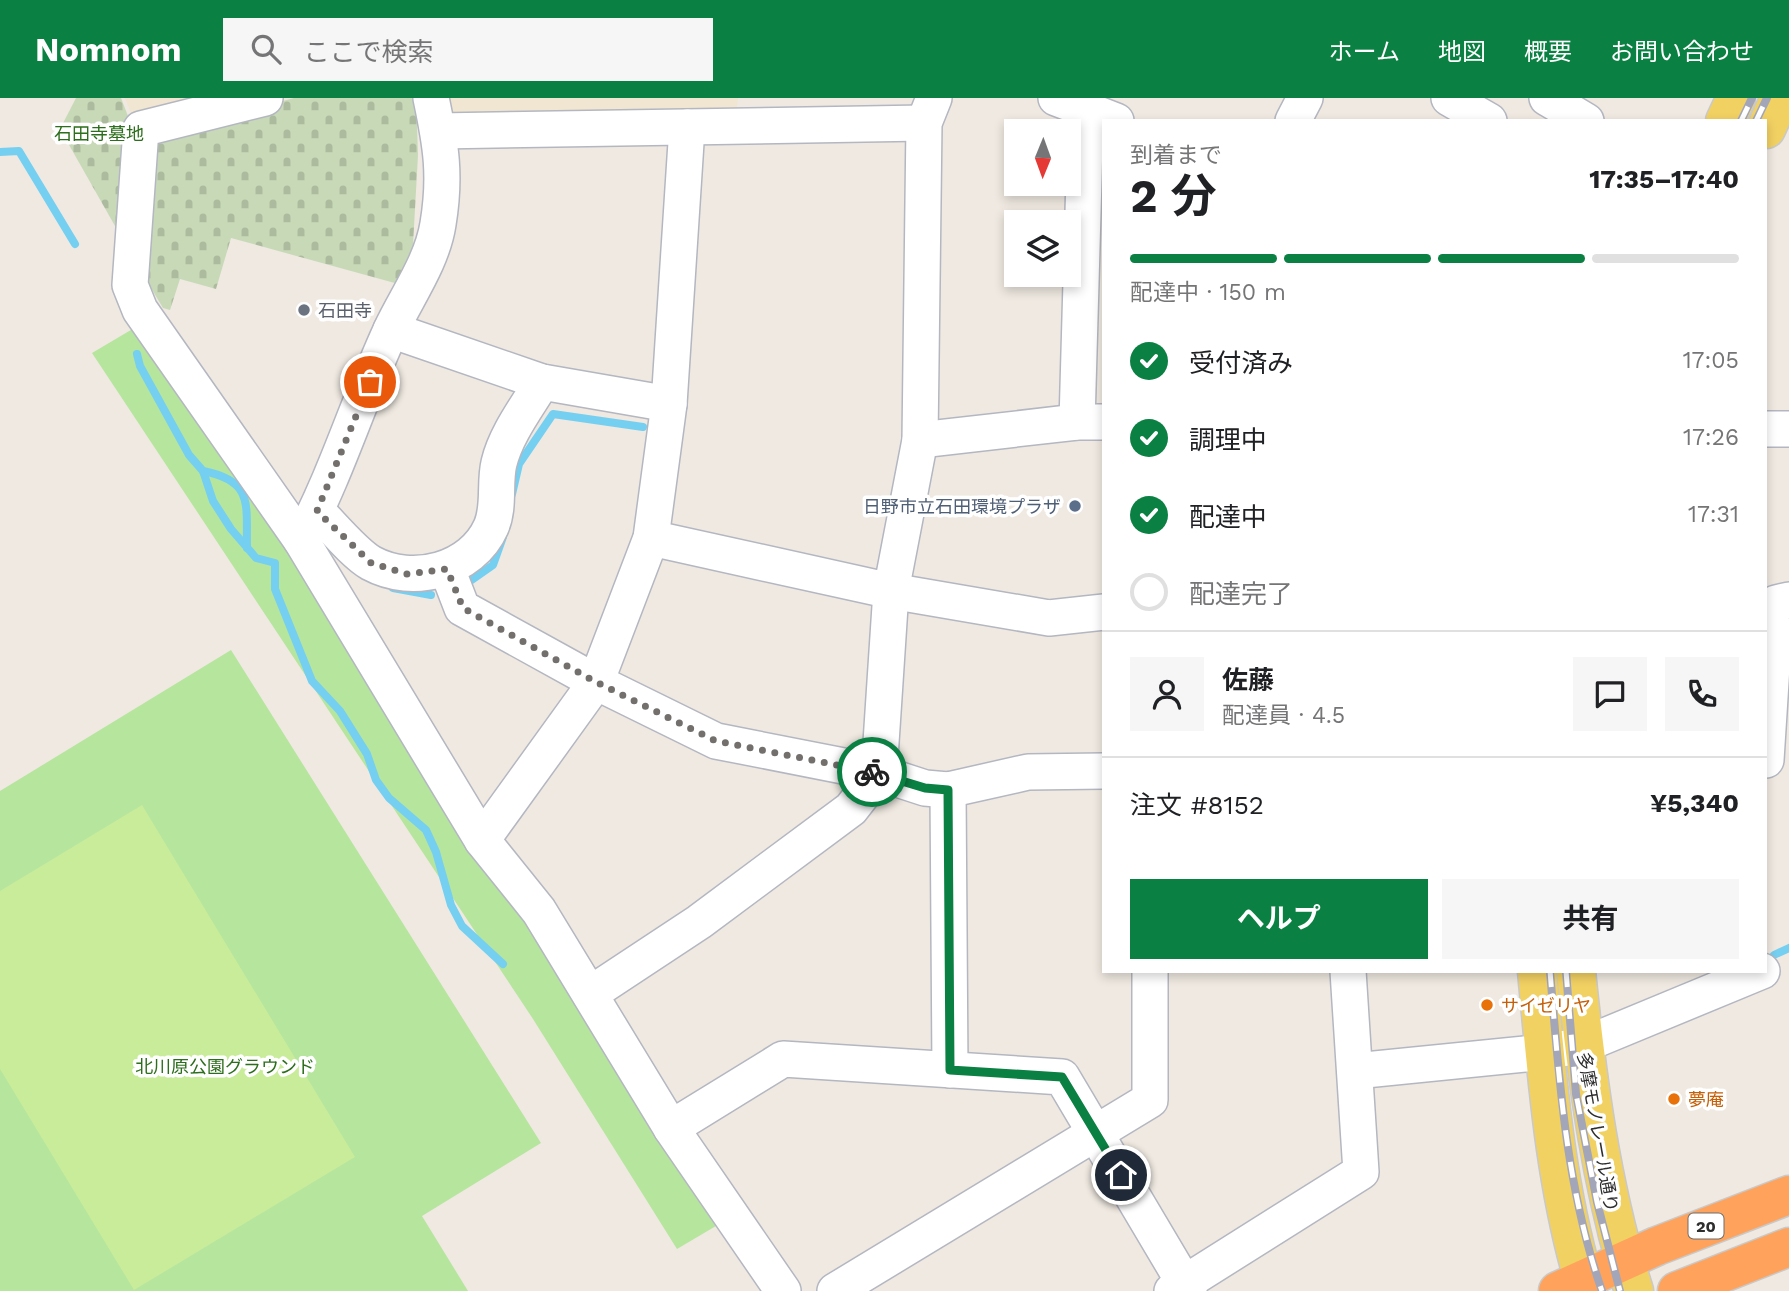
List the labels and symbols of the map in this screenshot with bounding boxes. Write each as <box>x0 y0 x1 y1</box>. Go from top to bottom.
north arrow <box>1004 119 1082 196</box>
park label: 石田寺墓地 <box>54 123 144 144</box>
place label: 石田寺 <box>318 300 372 321</box>
marker: 石田寺 <box>296 302 312 318</box>
pin <box>340 352 400 412</box>
place label: 日野市立石田環境プラザ <box>863 496 1061 517</box>
marker: 日野市立石田環境プラザ <box>1067 498 1083 514</box>
courier <box>837 737 907 807</box>
place label: サイゼリヤ <box>1501 995 1591 1016</box>
marker: サイゼリヤ <box>1479 997 1495 1013</box>
street label: 多摩モノレール通り <box>1574 1050 1622 1214</box>
park label: 北川原公園グラウンド <box>135 1056 315 1077</box>
place label: 夢庵 <box>1688 1089 1724 1110</box>
marker: 夢庵 <box>1666 1091 1682 1107</box>
pin <box>1091 1145 1151 1205</box>
road number: 20 <box>1688 1214 1724 1238</box>

